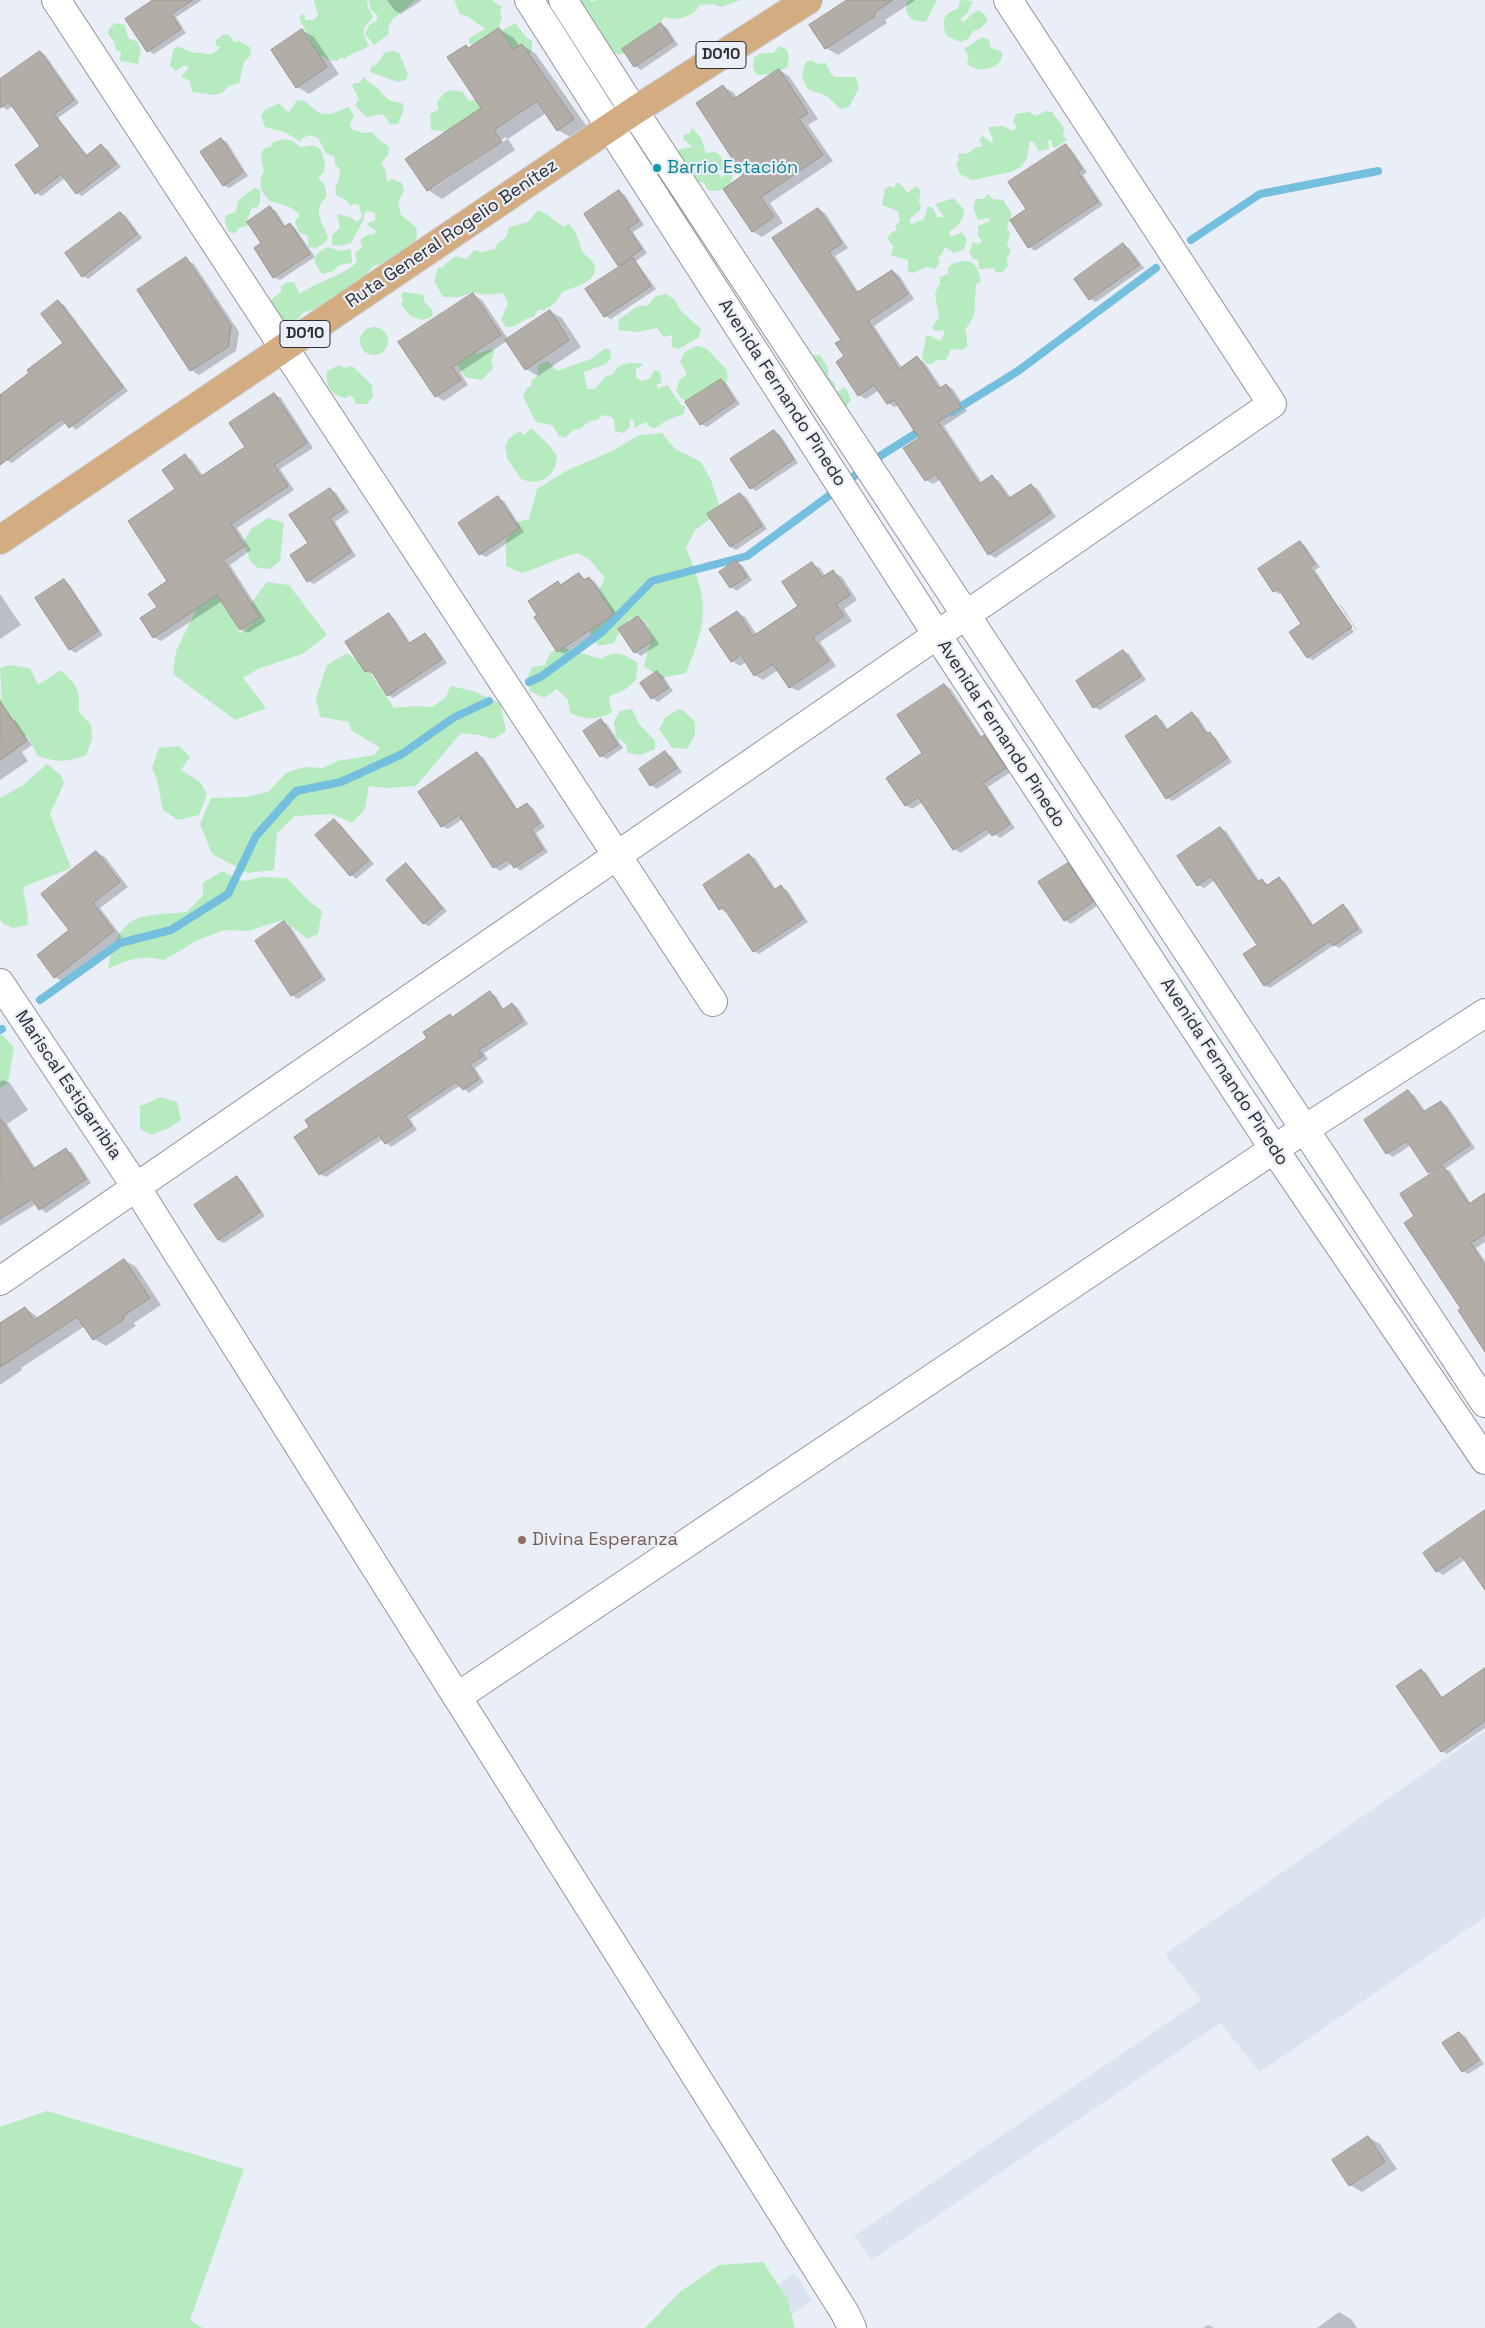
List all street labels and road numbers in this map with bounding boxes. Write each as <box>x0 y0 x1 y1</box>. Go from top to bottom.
road number: D010 <box>696 42 746 68</box>
street label: Ruta General Rogelio Benítez <box>342 155 562 313</box>
street label: Avenida Fernando Pinedo <box>713 295 851 491</box>
road number: D010 <box>280 320 330 348</box>
street label: Avenida Fernando Pinedo <box>932 636 1070 832</box>
street label: Avenida Fernando Pinedo <box>1155 974 1293 1170</box>
street label: Mariscal Estigarribia <box>10 1006 126 1164</box>

